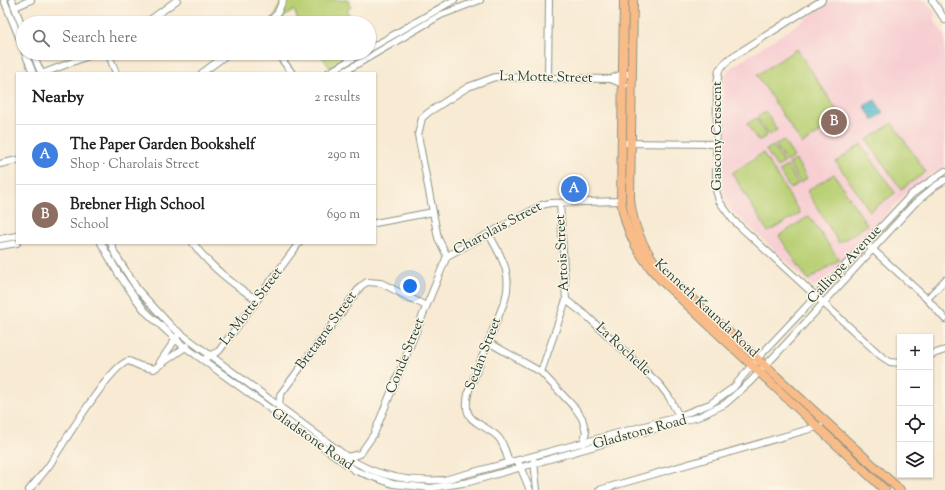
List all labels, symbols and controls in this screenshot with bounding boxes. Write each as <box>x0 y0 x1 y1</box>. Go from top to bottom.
search box <box>16 16 376 60</box>
icon: search <box>30 27 52 49</box>
text: Search here <box>62 28 137 49</box>
street label: La Motte Street <box>499 67 593 89</box>
street label: Gascony Crescent <box>708 81 728 191</box>
text: Nearby <box>32 86 84 110</box>
text: 2 results <box>315 89 360 107</box>
pin: B <box>821 107 847 137</box>
text: The Paper Garden Bookshelf <box>70 135 255 156</box>
text: A <box>40 146 50 164</box>
text: 290 m <box>327 146 360 164</box>
text: Shop · Charolais Street <box>70 156 199 174</box>
pin: A <box>561 174 587 204</box>
text: Brebner High School <box>70 195 205 216</box>
street label: Charolais Street <box>450 197 546 261</box>
text: B <box>41 206 49 224</box>
text: 690 m <box>327 206 360 224</box>
street label: Artois Street <box>551 214 575 292</box>
text: School <box>70 216 109 234</box>
street label: Calliope Avenue <box>803 221 887 309</box>
street label: Kenneth Kaunda Road <box>649 255 763 363</box>
street label: La Motte Street <box>216 264 288 350</box>
your location <box>400 276 420 296</box>
street label: Bretagne Street <box>292 288 362 374</box>
street label: Sedan Street <box>461 314 507 393</box>
street label: Conde Street <box>382 315 430 397</box>
street label: La Rochelle <box>591 319 655 381</box>
map controls <box>897 334 933 478</box>
button: + <box>897 334 933 370</box>
button: − <box>897 370 933 406</box>
street label: Gladstone Road <box>267 404 357 476</box>
button: locate <box>897 406 933 442</box>
street label: Gladstone Road <box>591 411 689 455</box>
button: layers <box>897 442 933 478</box>

